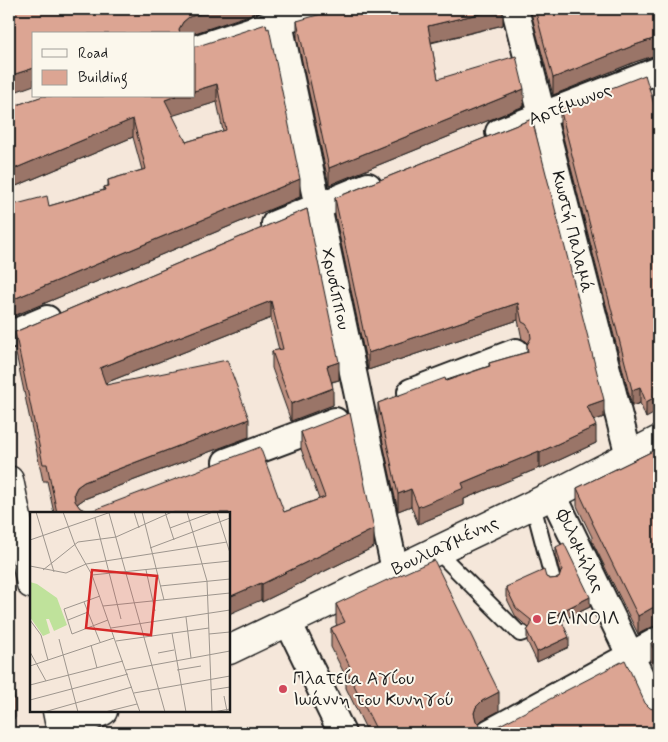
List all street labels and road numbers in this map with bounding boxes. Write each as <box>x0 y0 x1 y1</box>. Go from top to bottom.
street label: Αρτέμωνος <box>525 77 615 132</box>
street label: Κωστή Παλαμά <box>545 168 599 296</box>
street label: Χρυσίππου <box>315 246 355 332</box>
street label: Φιλομήλας <box>550 504 610 597</box>
street label: Βουλιαγμένης <box>387 510 502 581</box>

